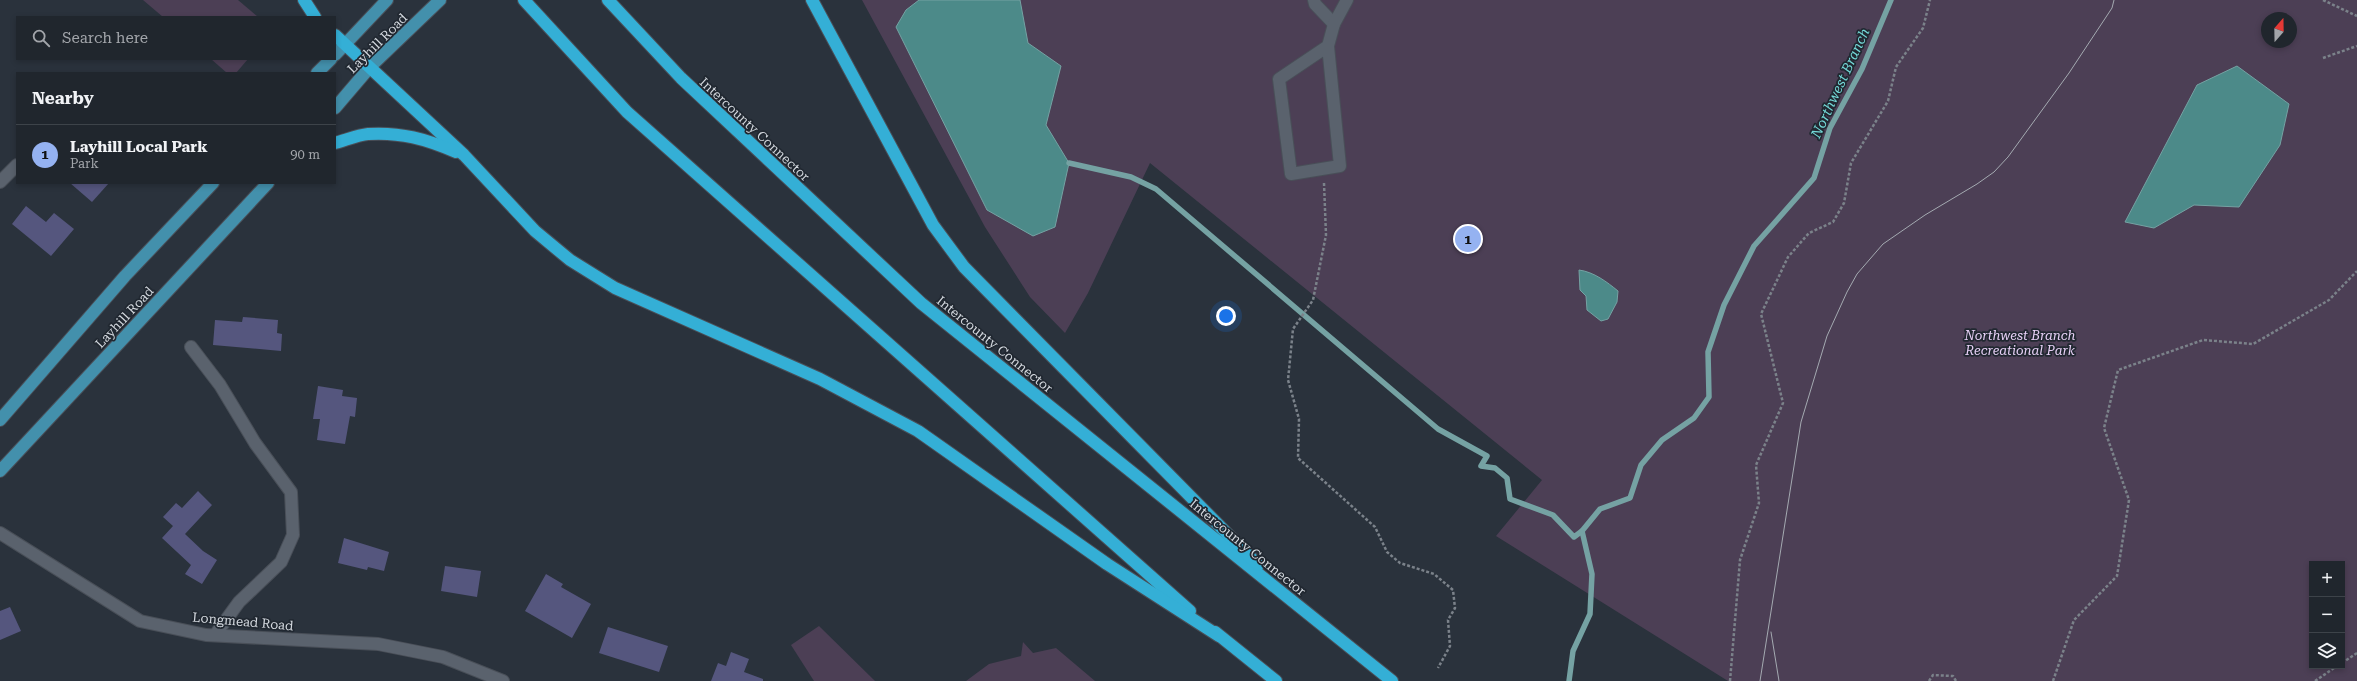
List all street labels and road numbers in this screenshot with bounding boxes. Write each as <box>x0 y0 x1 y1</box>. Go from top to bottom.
street label: Layhill Road <box>344 10 411 76</box>
street label: Intercounty Connector <box>697 75 813 185</box>
street label: Layhill Road <box>92 283 157 351</box>
street label: Intercounty Connector <box>934 293 1056 396</box>
street label: Intercounty Connector <box>1187 496 1309 599</box>
street label: Longmead Road <box>192 610 295 633</box>

